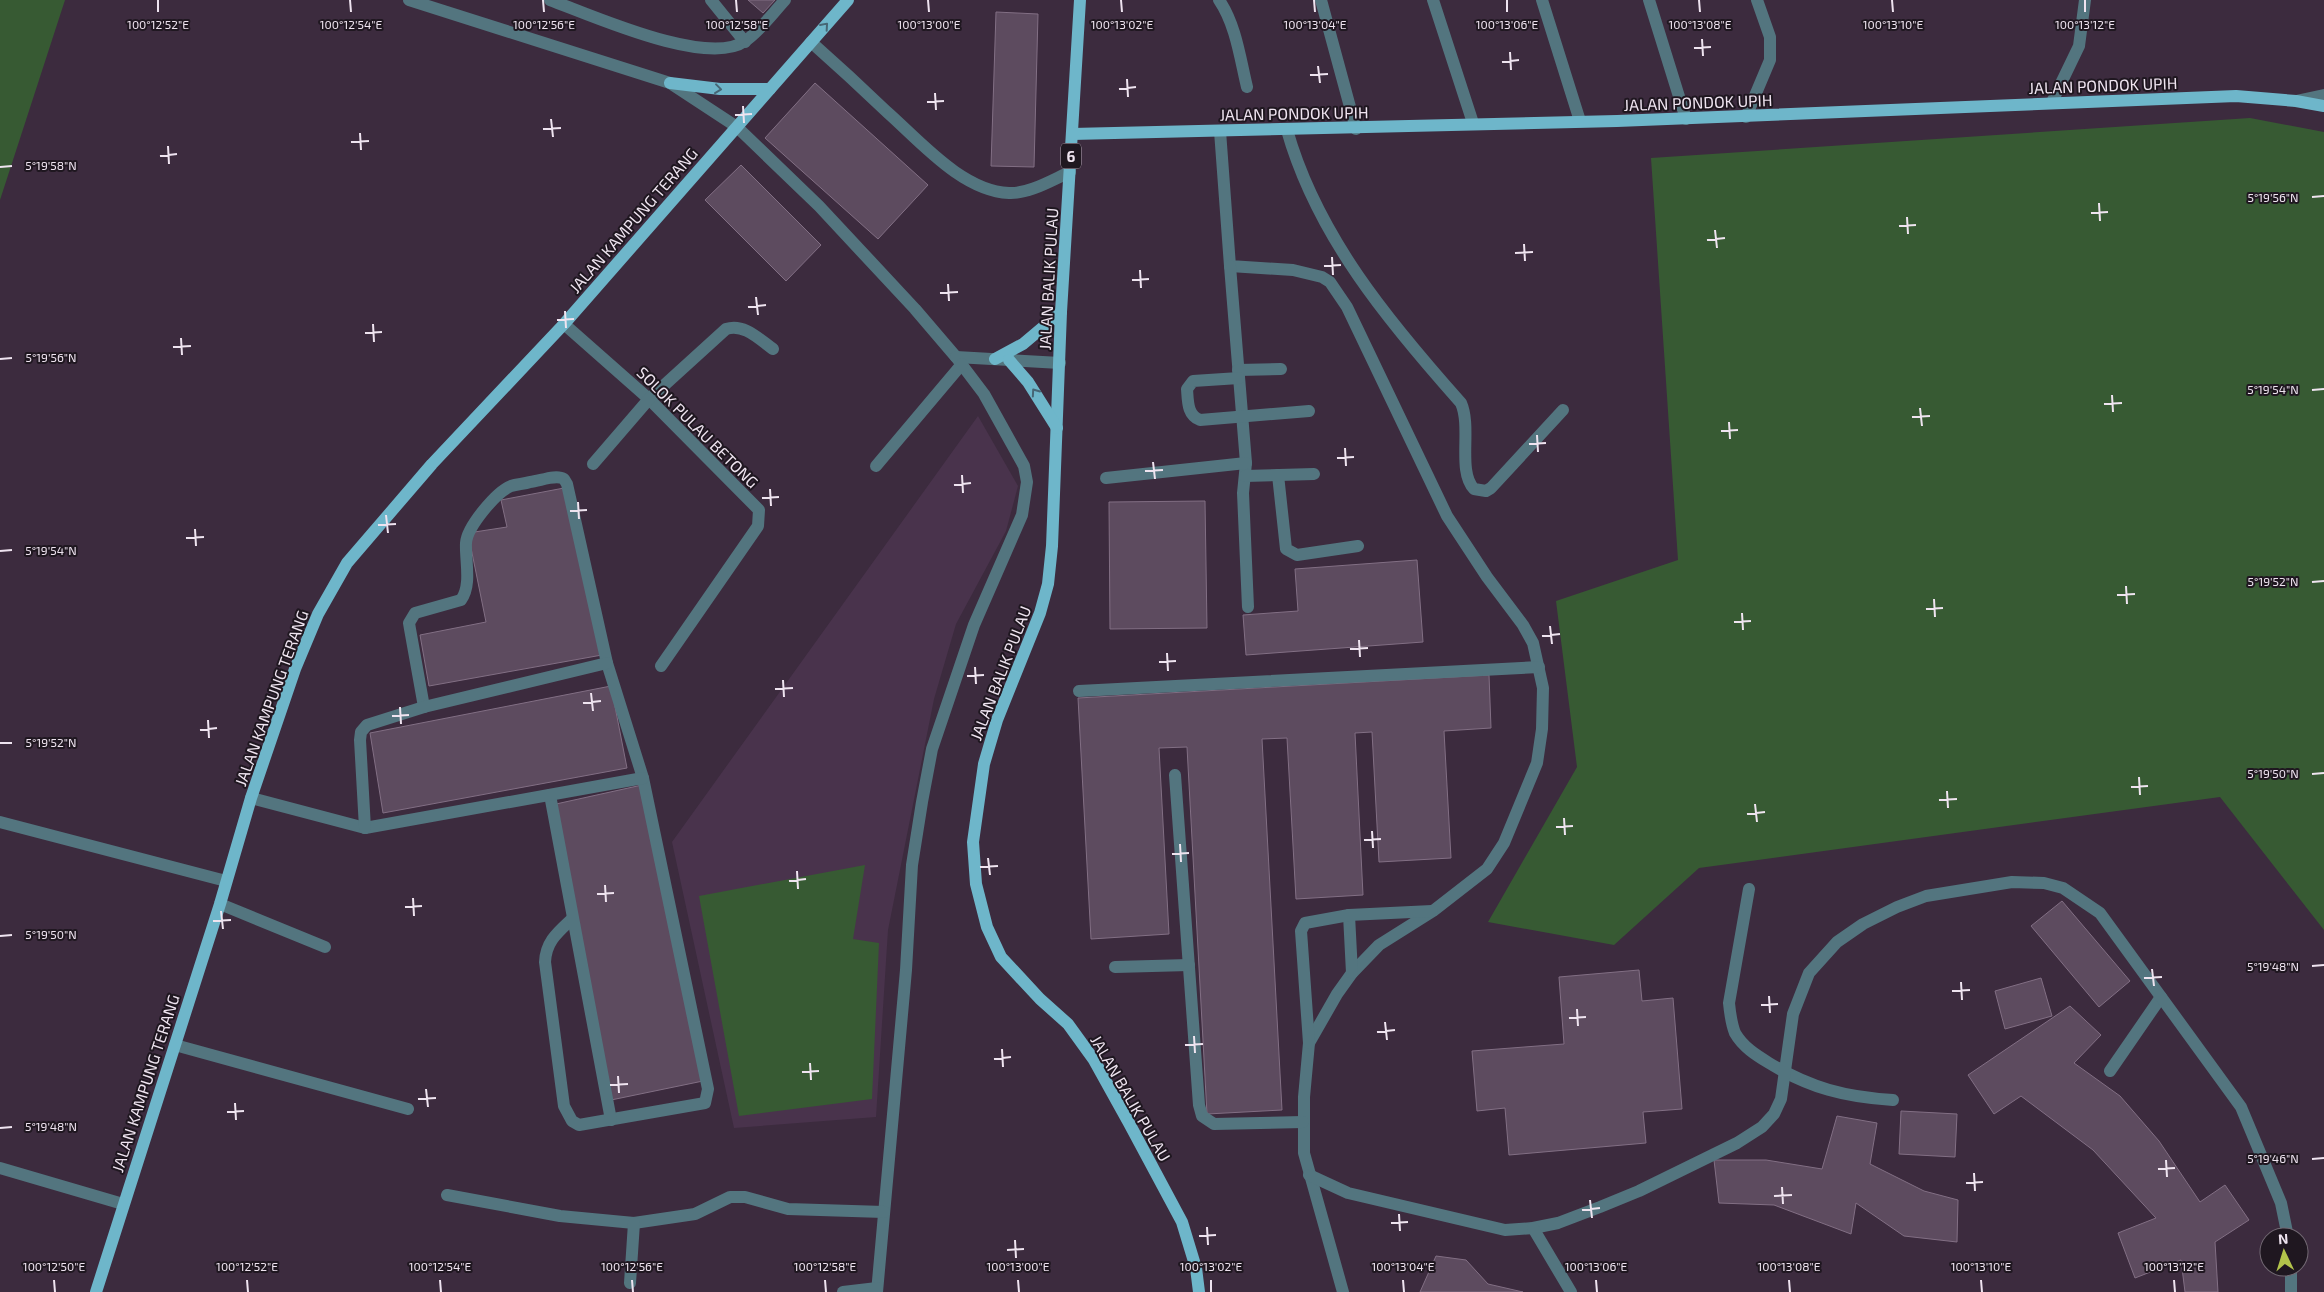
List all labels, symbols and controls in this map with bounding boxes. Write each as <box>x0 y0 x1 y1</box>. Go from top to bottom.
text: 100°12'52"E <box>127 17 189 31</box>
text: 100°12'54"E <box>320 17 382 31</box>
text: 100°12'56"E <box>513 17 575 31</box>
text: 100°12'58"E <box>706 17 768 31</box>
text: 100°13'00"E <box>898 17 961 31</box>
text: 100°13'02"E <box>1091 17 1154 31</box>
text: 100°13'04"E <box>1283 17 1347 31</box>
text: 100°13'06"E <box>1476 17 1539 31</box>
text: 100°13'08"E <box>1668 17 1732 31</box>
text: 100°13'10"E <box>1863 17 1924 31</box>
text: 100°13'12"E <box>2055 17 2115 31</box>
one-way arrow <box>819 23 828 32</box>
street label: JALAN PONDOK UPIH <box>2028 73 2178 97</box>
one-way arrow <box>714 83 722 94</box>
street label: JALAN PONDOK UPIH <box>1623 90 1773 114</box>
street label: JALAN PONDOK UPIH <box>1219 102 1369 124</box>
street label: JALAN KAMPUNG TERANG <box>565 144 701 296</box>
road number: 6 <box>1061 144 1081 168</box>
text: 5°19'58"N <box>25 158 77 172</box>
text: 5°19'56"N <box>2248 190 2298 204</box>
street label: JALAN BALIK PULAU <box>1035 207 1061 351</box>
text: 5°19'56"N <box>26 350 76 364</box>
street label: SOLOK PULAU BETONG <box>633 362 763 492</box>
text: 5°19'54"N <box>2247 382 2299 396</box>
one-way arrow <box>1032 388 1041 398</box>
text: 5°19'54"N <box>25 543 77 557</box>
text: 5°19'52"N <box>2248 574 2298 588</box>
street label: JALAN BALIK PULAU <box>966 603 1034 743</box>
street label: JALAN KAMPUNG TERANG <box>230 607 312 789</box>
text: 5°19'52"N <box>26 735 76 749</box>
text: 5°19'50"N <box>2247 766 2299 780</box>
text: 5°19'50"N <box>25 927 77 941</box>
text: 5°19'48"N <box>2247 959 2299 973</box>
street label: JALAN KAMPUNG TERANG <box>107 992 183 1174</box>
street label: JALAN BALIK PULAU <box>1087 1032 1175 1164</box>
text: 5°19'48"N <box>25 1119 77 1133</box>
text: 5°19'46"N <box>2247 1151 2299 1165</box>
north arrow <box>2259 1227 2309 1277</box>
text: N <box>2277 1230 2289 1247</box>
text: 100°12'50"E <box>23 1259 85 1273</box>
text: 100°12'52"E <box>216 1259 278 1273</box>
text: 100°12'54"E <box>409 1259 471 1273</box>
text: 100°12'56"E <box>601 1259 663 1273</box>
text: 100°12'58"E <box>794 1259 856 1273</box>
text: 100°13'00"E <box>987 1259 1050 1273</box>
text: 100°13'02"E <box>1180 1259 1243 1273</box>
text: 100°13'04"E <box>1371 1259 1435 1273</box>
text: 100°13'06"E <box>1565 1259 1628 1273</box>
text: 100°13'08"E <box>1757 1259 1821 1273</box>
text: 100°13'10"E <box>1951 1259 2012 1273</box>
text: 100°13'12"E <box>2144 1259 2204 1273</box>

